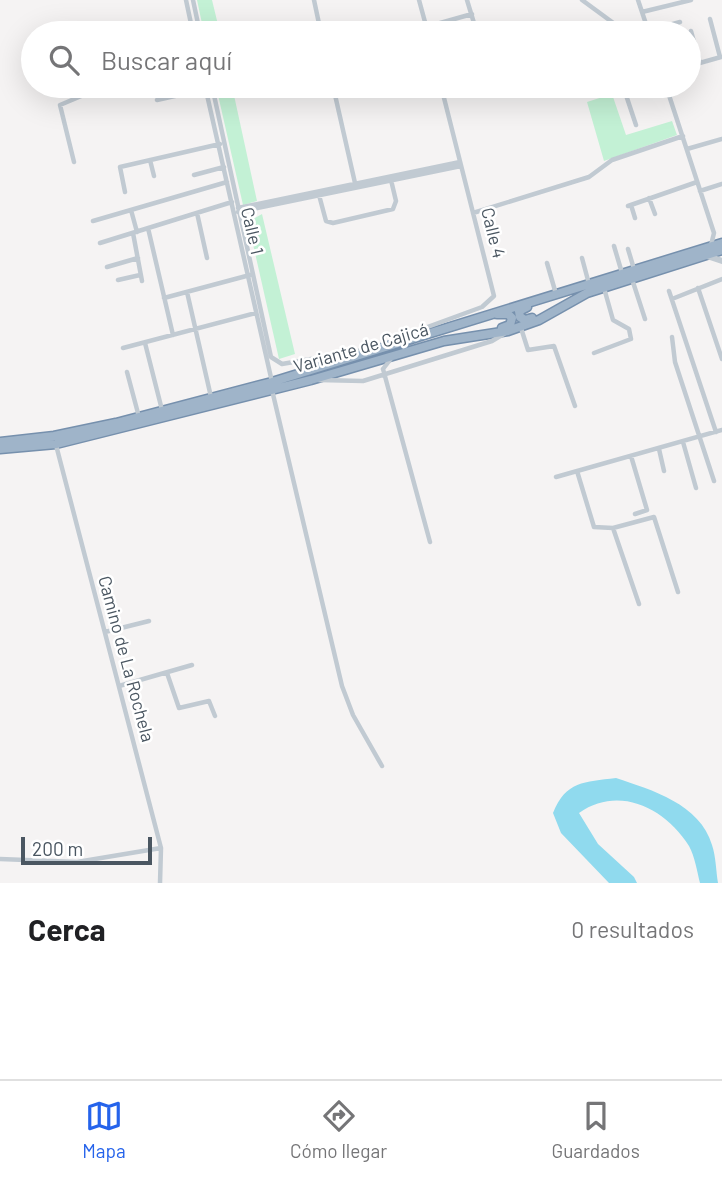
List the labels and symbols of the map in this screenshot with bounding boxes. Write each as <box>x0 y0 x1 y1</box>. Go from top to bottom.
street label: Calle 1 <box>237 205 269 257</box>
street label: Calle 4 <box>477 205 511 260</box>
street label: Variante de Cajicá <box>291 317 431 377</box>
street label: Camino de La Rochela <box>94 573 160 744</box>
scale bar <box>21 834 152 866</box>

